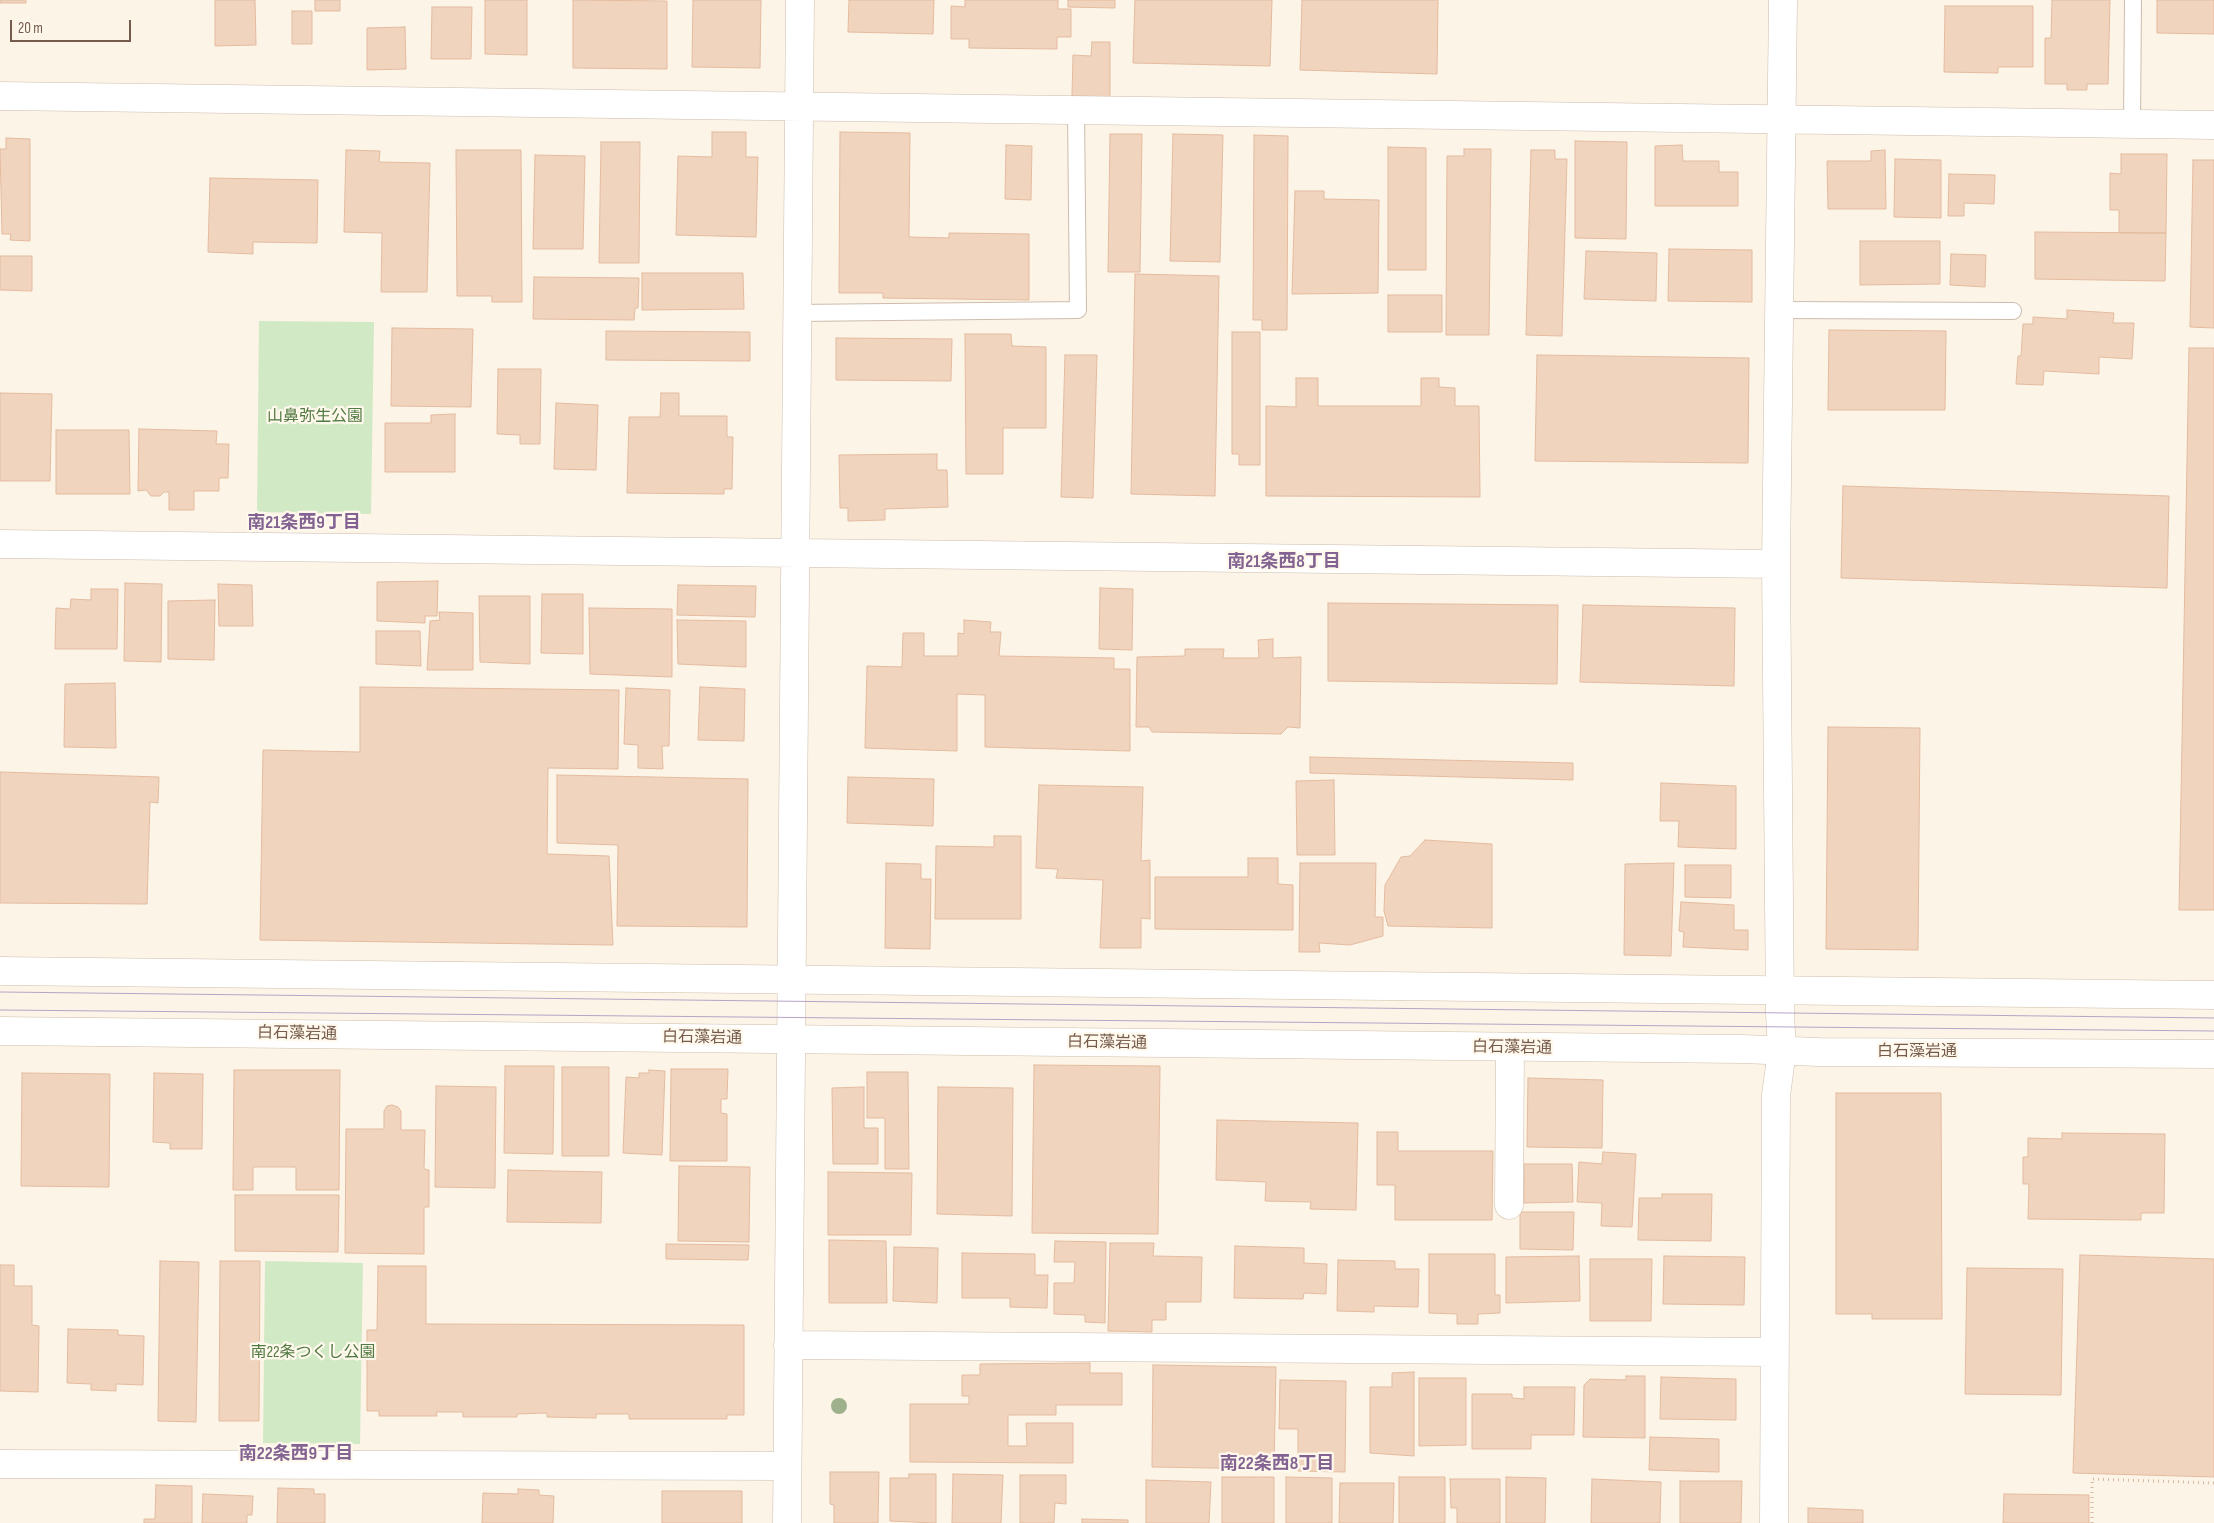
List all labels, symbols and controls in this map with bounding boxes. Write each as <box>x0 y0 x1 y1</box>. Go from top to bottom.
scale bar <box>12 10 134 42</box>
text: 20 m <box>18 19 43 38</box>
park label: 山鼻弥生公園 <box>267 407 363 427</box>
district label: 南21条西9丁目 <box>247 512 361 534</box>
district label: 南21条西8丁目 <box>1227 551 1341 573</box>
street label: 白石藻岩通 <box>257 1024 337 1044</box>
street label: 白石藻岩通 <box>662 1028 742 1048</box>
street label: 白石藻岩通 <box>1067 1033 1147 1053</box>
street label: 白石藻岩通 <box>1472 1038 1552 1058</box>
street label: 白石藻岩通 <box>1877 1042 1957 1062</box>
park label: 南22条つくし公園 <box>250 1343 376 1363</box>
district label: 南22条西9丁目 <box>239 1443 353 1465</box>
district label: 南22条西8丁目 <box>1220 1453 1334 1475</box>

